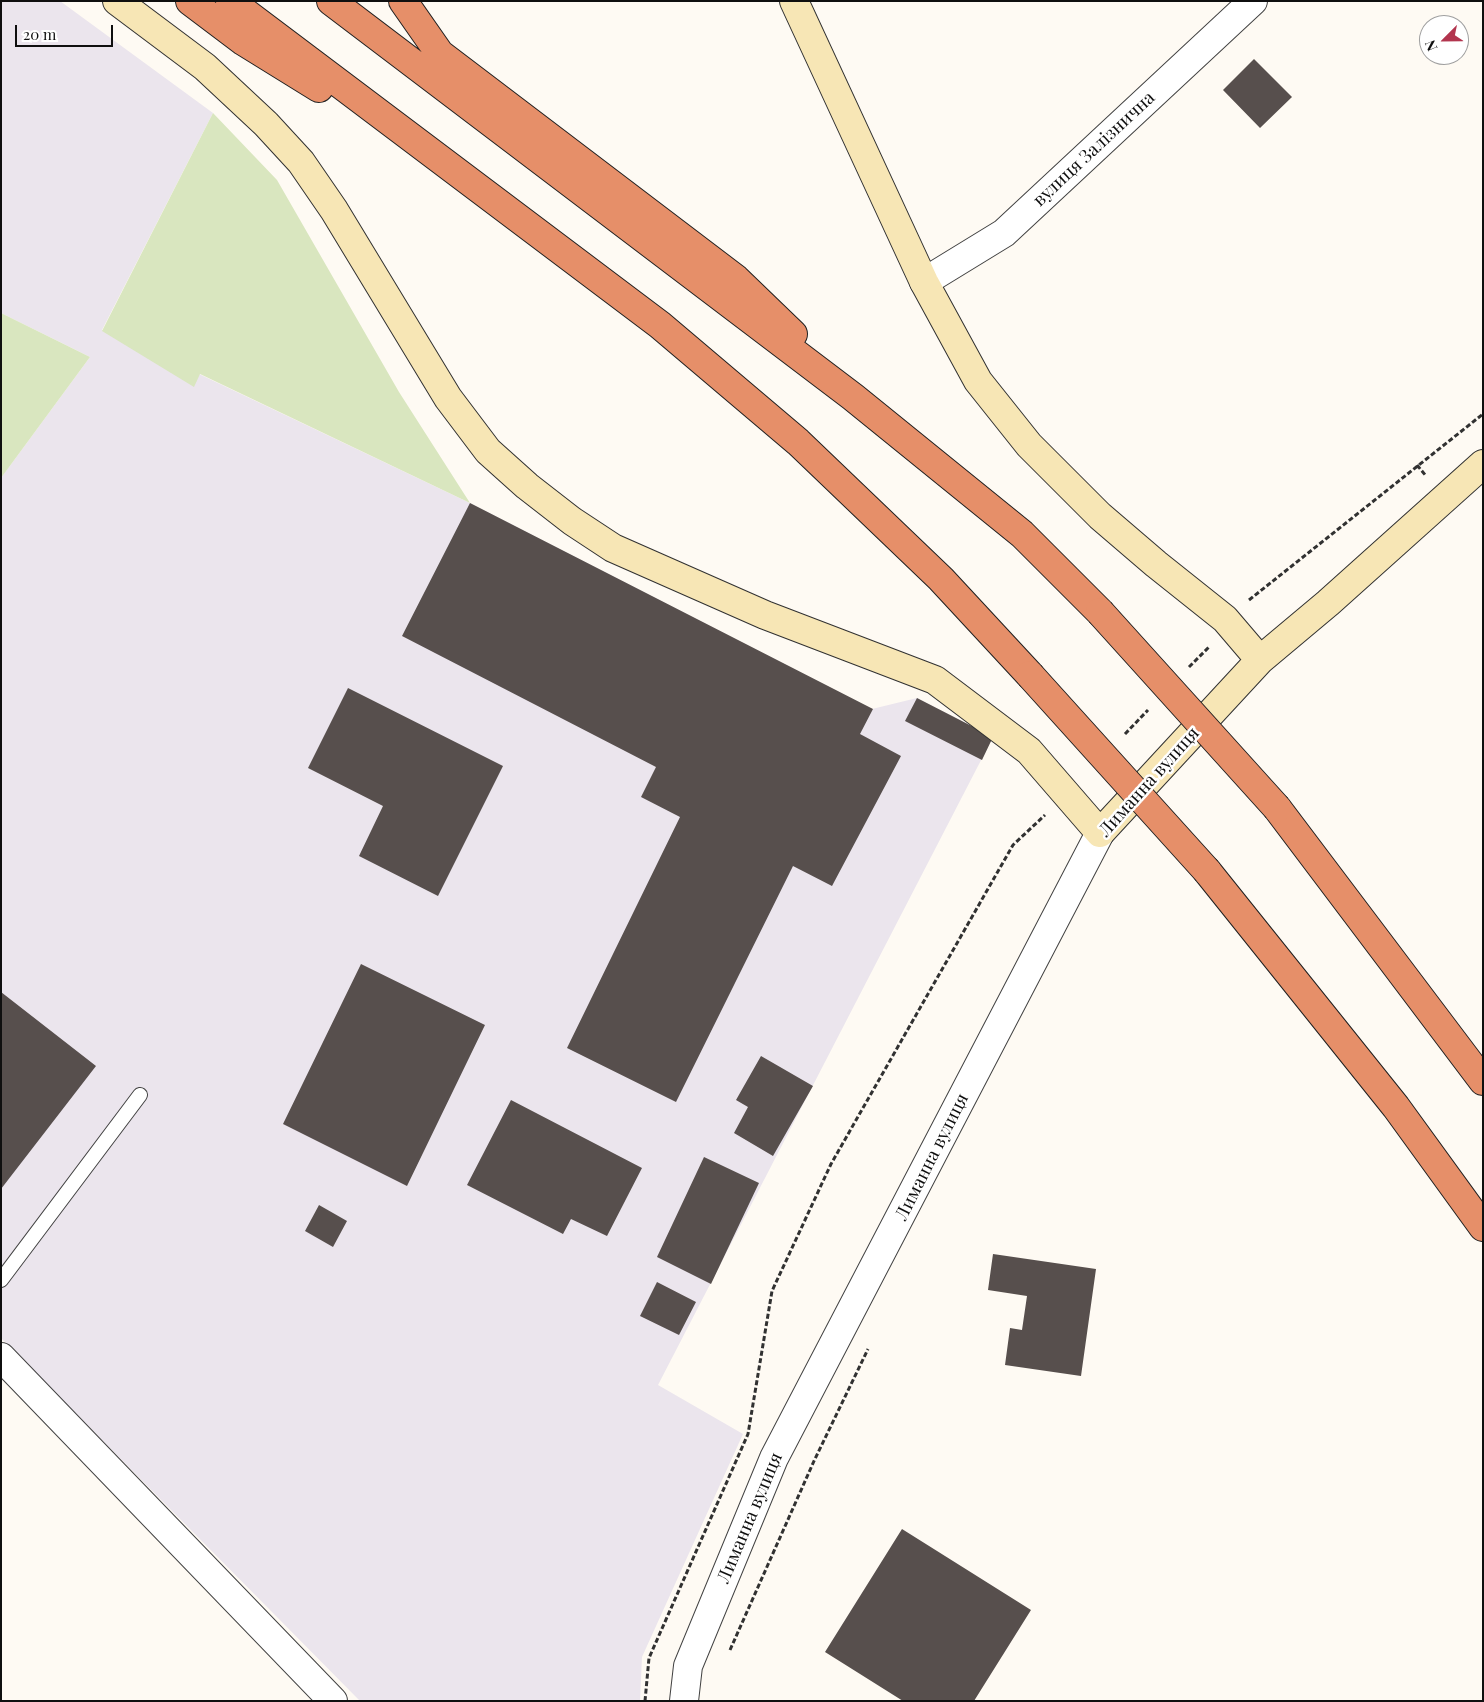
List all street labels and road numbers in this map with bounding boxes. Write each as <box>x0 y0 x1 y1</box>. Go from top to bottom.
street label: вулиця Залізнична <box>1029 87 1159 211</box>
street label: Лиманна вулиця <box>1094 723 1204 841</box>
street label: Лиманна вулиця <box>891 1090 973 1224</box>
street label: Лиманна вулиця <box>713 1449 787 1587</box>

